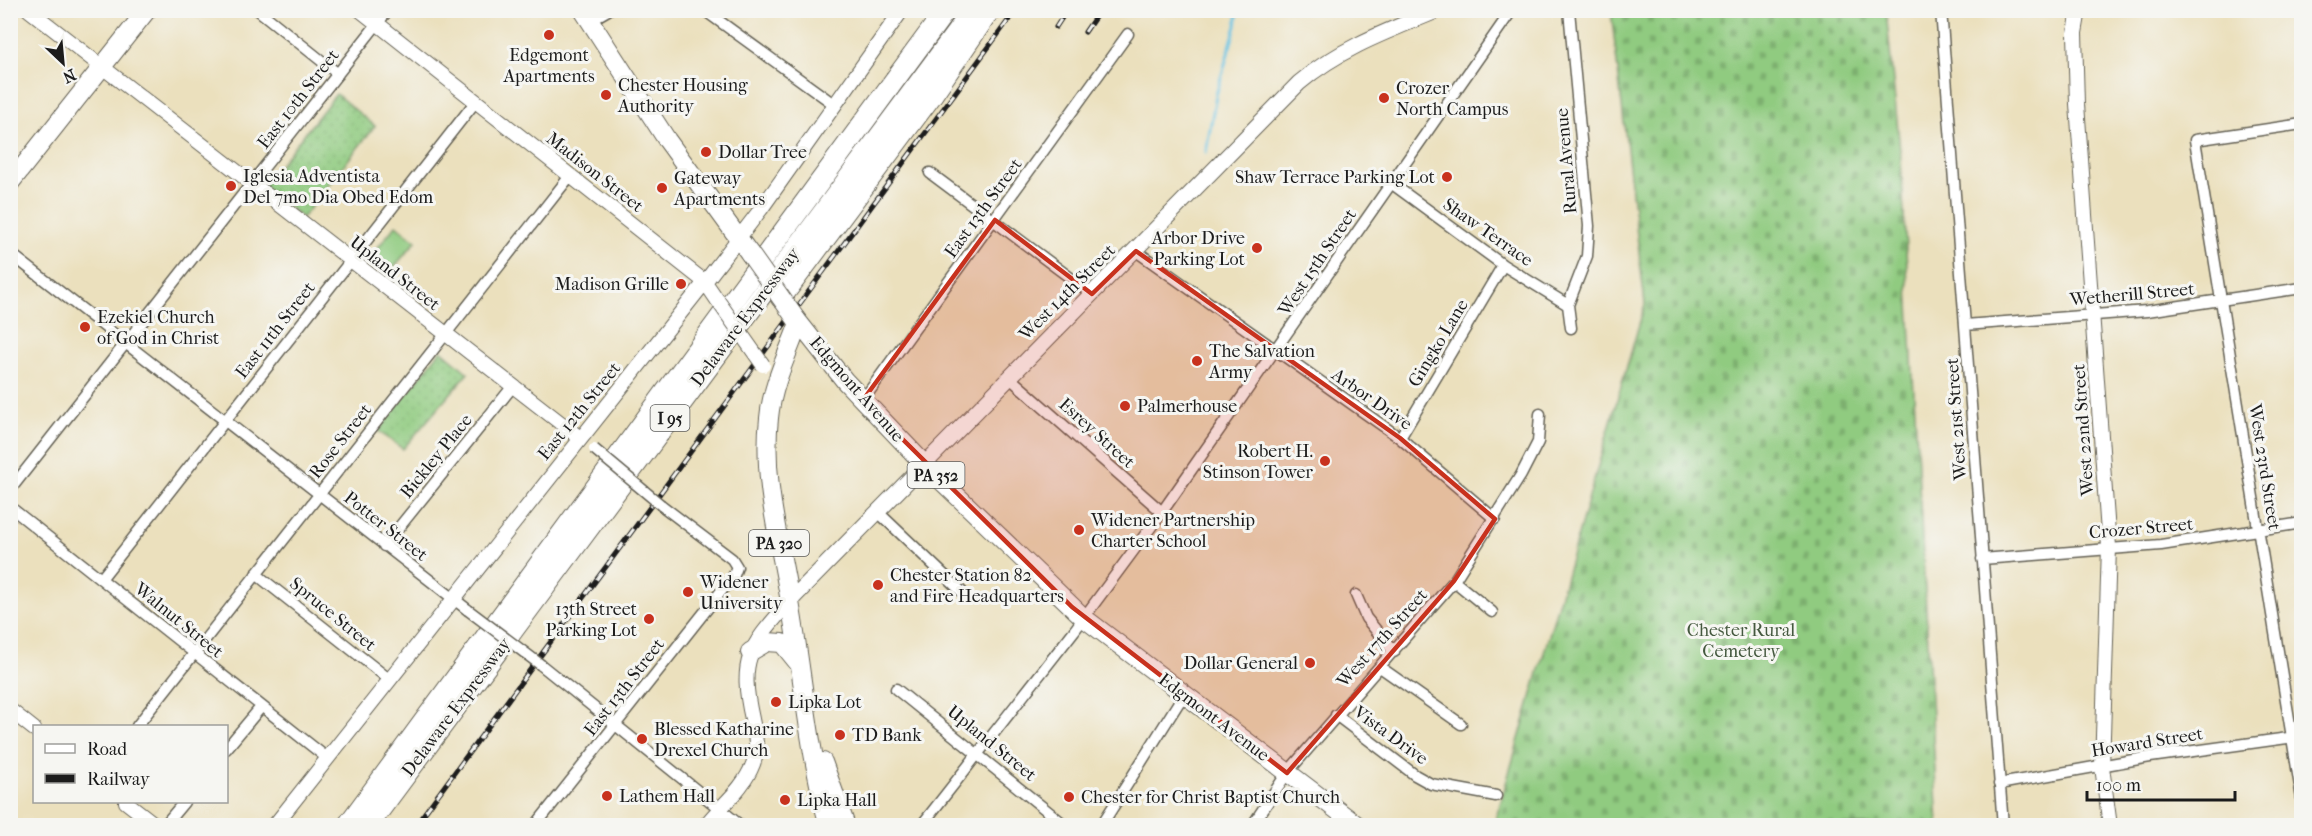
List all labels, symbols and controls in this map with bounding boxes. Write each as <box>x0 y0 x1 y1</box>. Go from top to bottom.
marker: Edgemont Apartments <box>542 28 556 42</box>
north arrow <box>33 33 93 93</box>
street label: East 10th Street <box>253 45 344 153</box>
place label: Edgemont Apartments <box>502 45 595 87</box>
text: N <box>59 65 79 88</box>
place label: Chester Housing Authority <box>617 75 748 117</box>
place label: Crozer North Campus <box>1396 78 1509 120</box>
marker: Chester Housing Authority <box>599 88 613 102</box>
marker: Crozer North Campus <box>1377 91 1391 105</box>
street label: Rural Avenue <box>1551 107 1582 215</box>
street label: Madison Street <box>542 128 648 217</box>
place label: Dollar Tree <box>718 142 807 163</box>
marker: Dollar Tree <box>699 145 713 159</box>
street label: East 13th Street <box>940 154 1027 262</box>
place label: Iglesia Adventista Del 7mo Dia Obed Edom <box>243 166 433 208</box>
place label: Shaw Terrace Parking Lot <box>1235 167 1436 188</box>
place label: Gateway Apartments <box>673 168 765 210</box>
marker: Shaw Terrace Parking Lot <box>1440 170 1454 184</box>
marker: Iglesia Adventista Del 7mo Dia Obed Edom <box>224 179 238 193</box>
marker: Gateway Apartments <box>655 181 669 195</box>
street label: Shaw Terrace <box>1439 194 1537 271</box>
street label: West 15th Street <box>1273 204 1361 321</box>
place label: Arbor Drive Parking Lot <box>1151 228 1246 270</box>
street label: Upland Street <box>346 232 444 315</box>
street label: West 14th Street <box>1014 240 1120 345</box>
marker: Arbor Drive Parking Lot <box>1250 241 1264 255</box>
street label: Delaware Expressway <box>686 243 805 391</box>
place label: Madison Grille <box>555 274 669 295</box>
street label: East 11th Street <box>231 277 320 383</box>
marker: Madison Grille <box>674 277 688 291</box>
street label: Wetherill Street <box>2068 279 2196 310</box>
street label: Gingko Lane <box>1404 296 1473 391</box>
place label: Ezekiel Church of God in Christ <box>97 307 220 349</box>
marker: Ezekiel Church of God in Christ <box>78 320 92 334</box>
street label: Edgmont Avenue <box>805 332 908 446</box>
place label: The Salvation Army <box>1208 341 1315 383</box>
marker: The Salvation Army <box>1190 354 1204 368</box>
street label: West 21st Street <box>1942 357 1971 482</box>
street label: East 12th Street <box>534 358 626 464</box>
street label: Arbor Drive <box>1327 363 1416 435</box>
street label: West 22nd Street <box>2068 363 2099 498</box>
street label: Esrey Street <box>1054 394 1139 473</box>
place label: Palmerhouse <box>1137 396 1237 417</box>
street label: Rose Street <box>305 399 376 483</box>
marker: Palmerhouse <box>1118 399 1132 413</box>
street label: West 23rd Street <box>2244 401 2285 532</box>
road number: I 95 <box>650 405 690 431</box>
street label: Bickley Place <box>396 410 477 503</box>
place label: Robert H. Stinson Tower <box>1203 441 1313 483</box>
marker: Robert H. Stinson Tower <box>1318 454 1332 468</box>
road number: PA 352 <box>908 462 964 488</box>
street label: Potter Street <box>340 487 432 566</box>
place label: Widener Partnership Charter School <box>1090 510 1255 552</box>
street label: Crozer Street <box>2088 513 2195 544</box>
marker: Widener Partnership Charter School <box>1072 523 1086 537</box>
road number: PA 320 <box>749 530 809 556</box>
place label: Chester Station 82 and Fire Headquarters <box>890 565 1064 607</box>
place label: Widener University <box>699 572 784 614</box>
street label: Spruce Street <box>285 573 381 656</box>
street label: Walnut Street <box>129 578 228 663</box>
marker: Chester Station 82 and Fire Headquarters <box>871 578 885 592</box>
street label: West 17th Street <box>1332 584 1432 693</box>
marker: Widener University <box>681 585 695 599</box>
place label: 13th Street Parking Lot <box>546 599 638 641</box>
marker: 13th Street Parking Lot <box>642 612 656 626</box>
park label: Chester Rural Cemetery <box>1687 620 1795 662</box>
street label: Delaware Expressway <box>397 633 516 781</box>
street label: East 13th Street <box>580 634 669 740</box>
place label: Dollar General <box>1184 653 1298 674</box>
marker: Dollar General <box>1303 656 1317 670</box>
street label: Edgmont Avenue <box>1154 669 1273 766</box>
place label: Lipka Lot <box>788 692 862 713</box>
marker: Lipka Lot <box>769 695 783 709</box>
street label: Upland Street <box>943 701 1041 786</box>
street label: Vista Drive <box>1349 701 1432 769</box>
place label: Blessed Katharine Drexel Church <box>654 719 794 761</box>
street label: Howard Street <box>2090 723 2205 762</box>
legend <box>33 725 228 803</box>
place label: TD Bank <box>852 725 922 746</box>
marker: TD Bank <box>833 728 847 742</box>
marker: Blessed Katharine Drexel Church <box>635 732 649 746</box>
text: Road <box>87 739 127 760</box>
scale bar <box>2087 764 2236 802</box>
text: Railway <box>87 769 151 790</box>
text: 100 m <box>2096 775 2141 796</box>
place label: Lathem Hall <box>619 786 715 807</box>
place label: Chester for Christ Baptist Church <box>1081 787 1340 808</box>
marker: Lathem Hall <box>600 789 614 803</box>
place label: Lipka Hall <box>797 790 877 811</box>
marker: Chester for Christ Baptist Church <box>1062 790 1076 804</box>
marker: Lipka Hall <box>778 793 792 807</box>

